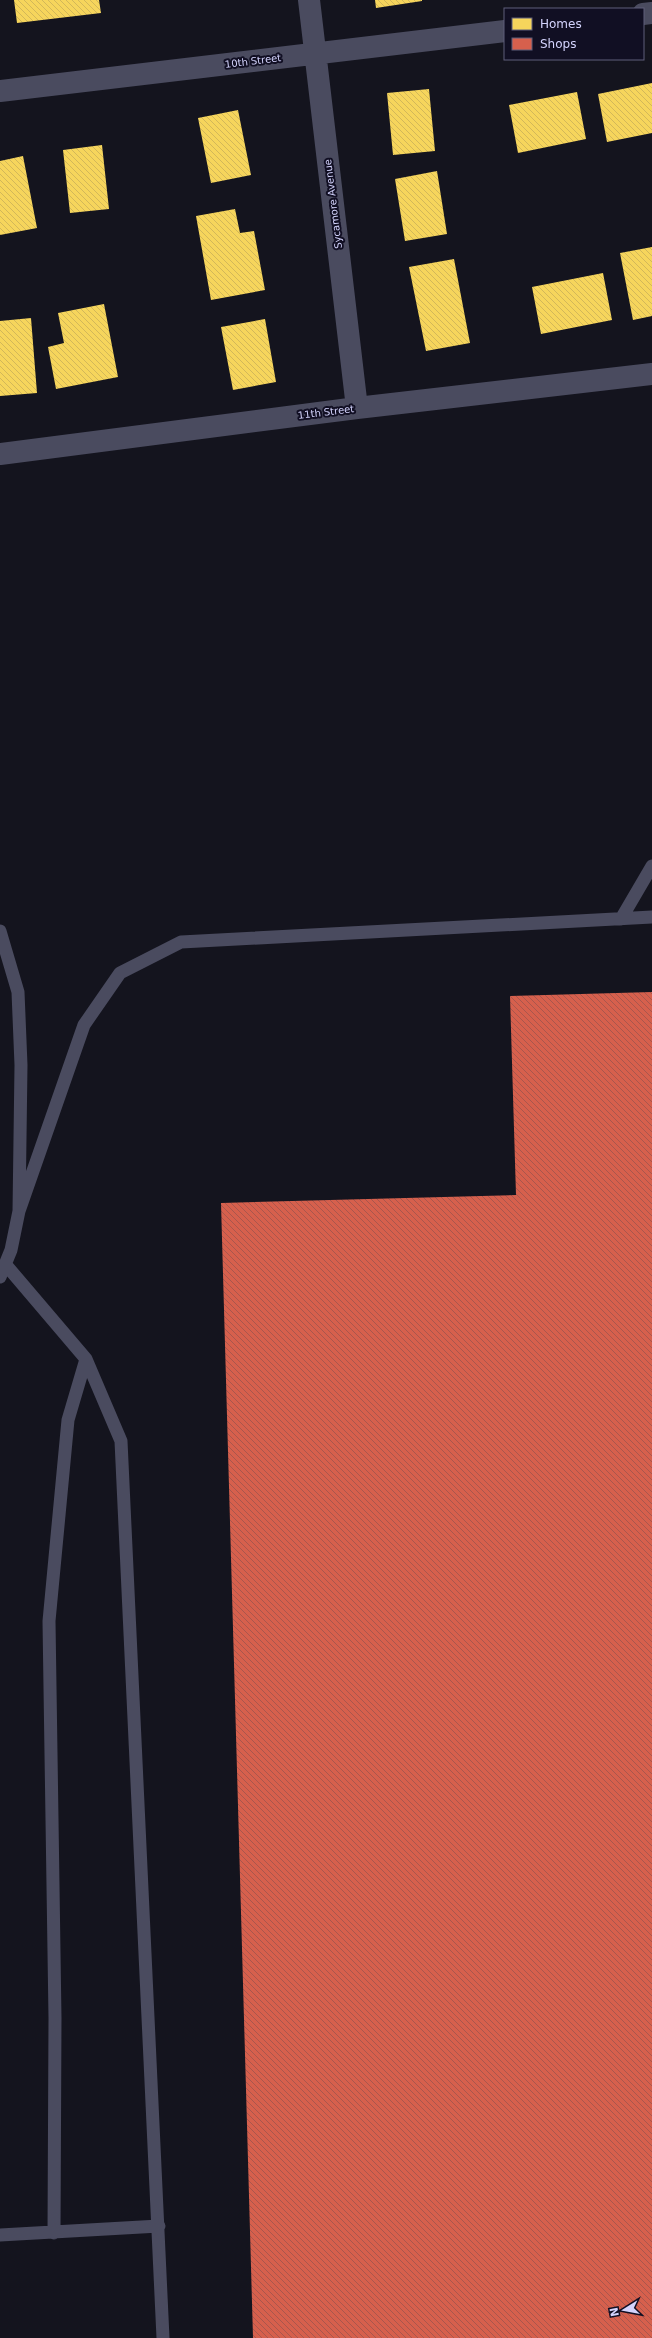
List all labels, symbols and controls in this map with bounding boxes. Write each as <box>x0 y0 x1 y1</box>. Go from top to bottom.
legend <box>504 8 644 60</box>
text: Homes <box>540 17 582 31</box>
text: Shops <box>540 37 576 51</box>
street label: 10th Street <box>224 52 282 70</box>
street label: Sycamore Avenue <box>322 159 344 249</box>
street label: 11th Street <box>297 403 355 421</box>
north arrow <box>604 2290 644 2330</box>
text: N <box>607 2306 622 2318</box>

